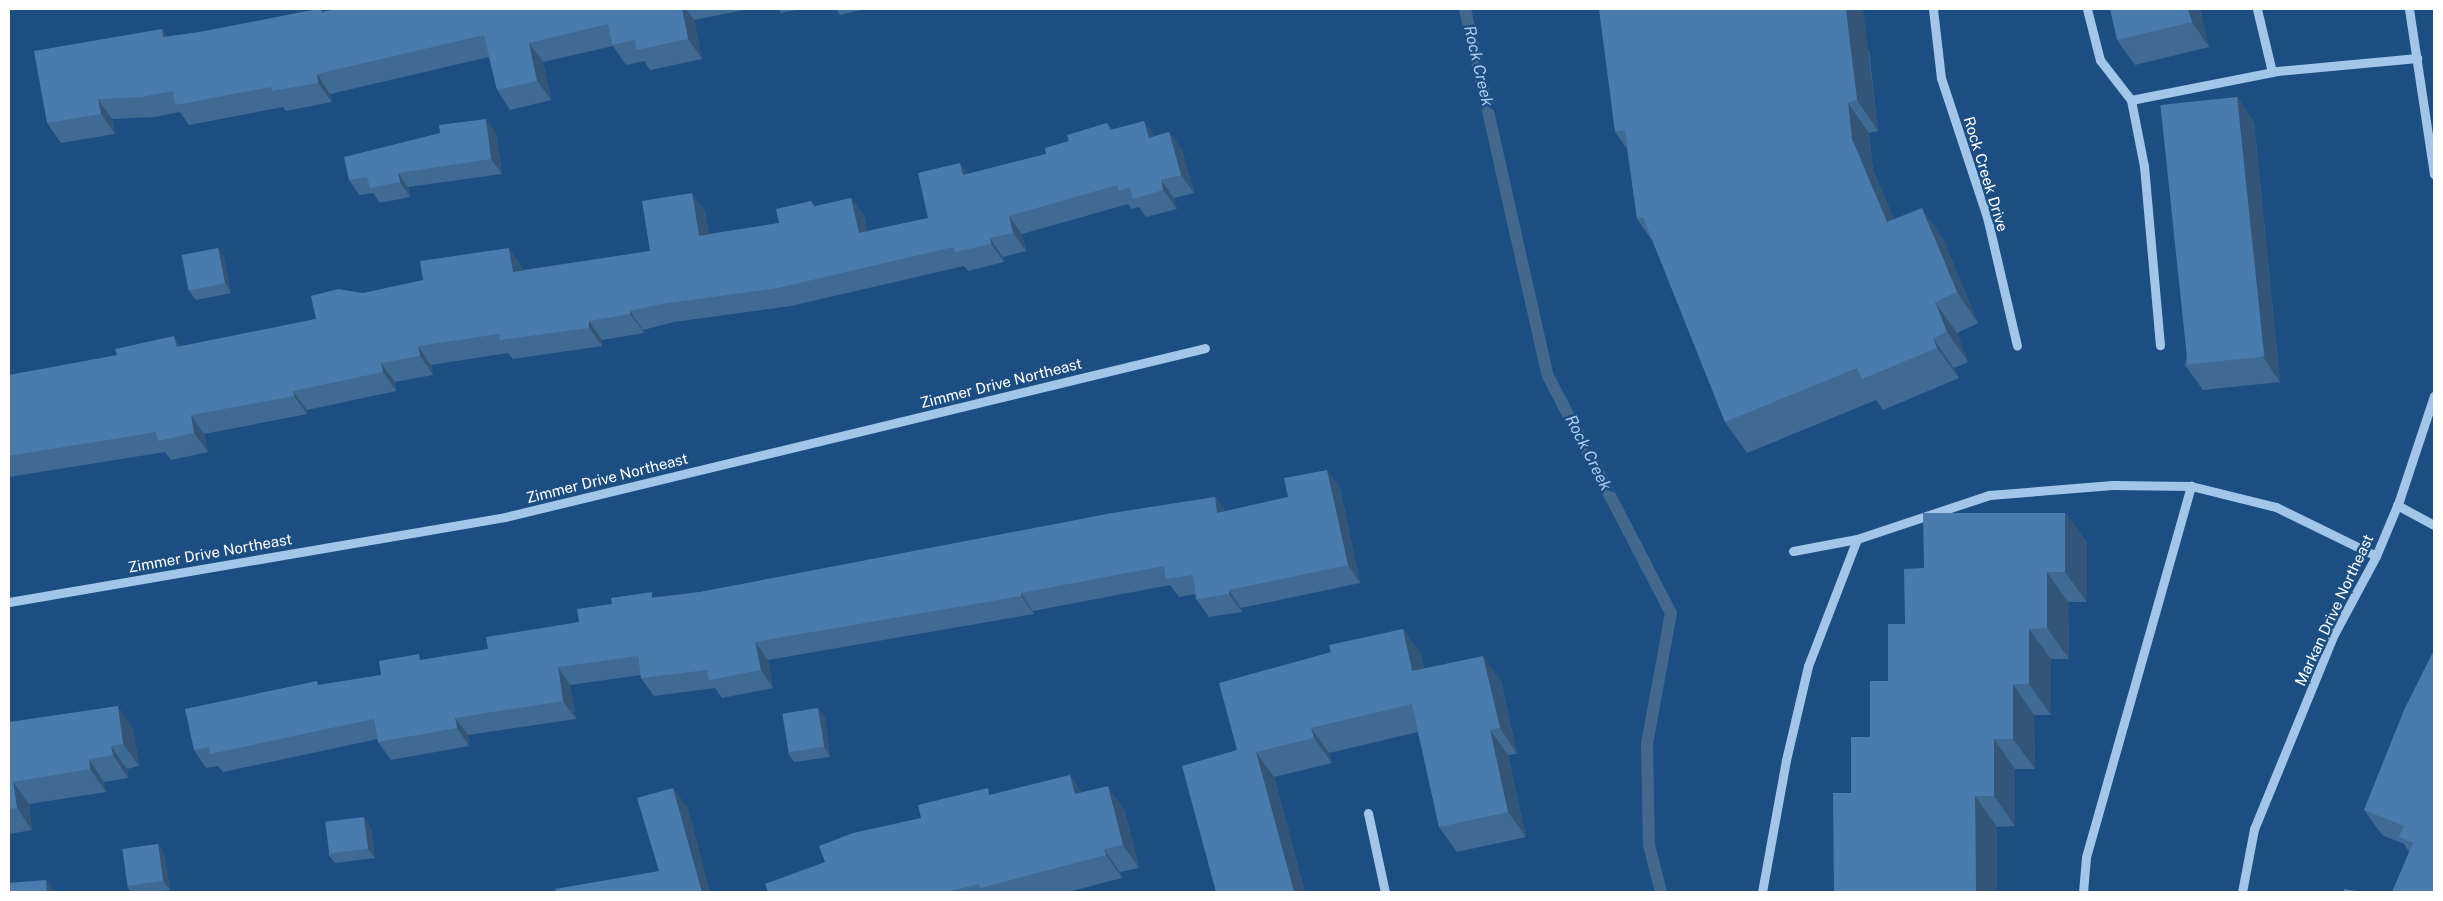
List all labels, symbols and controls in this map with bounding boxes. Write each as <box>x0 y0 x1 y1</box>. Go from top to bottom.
water label: Rock Creek <box>1459 24 1497 108</box>
street label: Rock Creek Drive <box>1960 114 2012 234</box>
street label: Zimmer Drive Northeast <box>918 354 1084 412</box>
water label: Rock Creek <box>1561 412 1615 494</box>
street label: Zimmer Drive Northeast <box>524 449 690 507</box>
street label: Zimmer Drive Northeast <box>127 530 293 576</box>
street label: Markan Drive Northeast <box>2291 531 2377 689</box>

